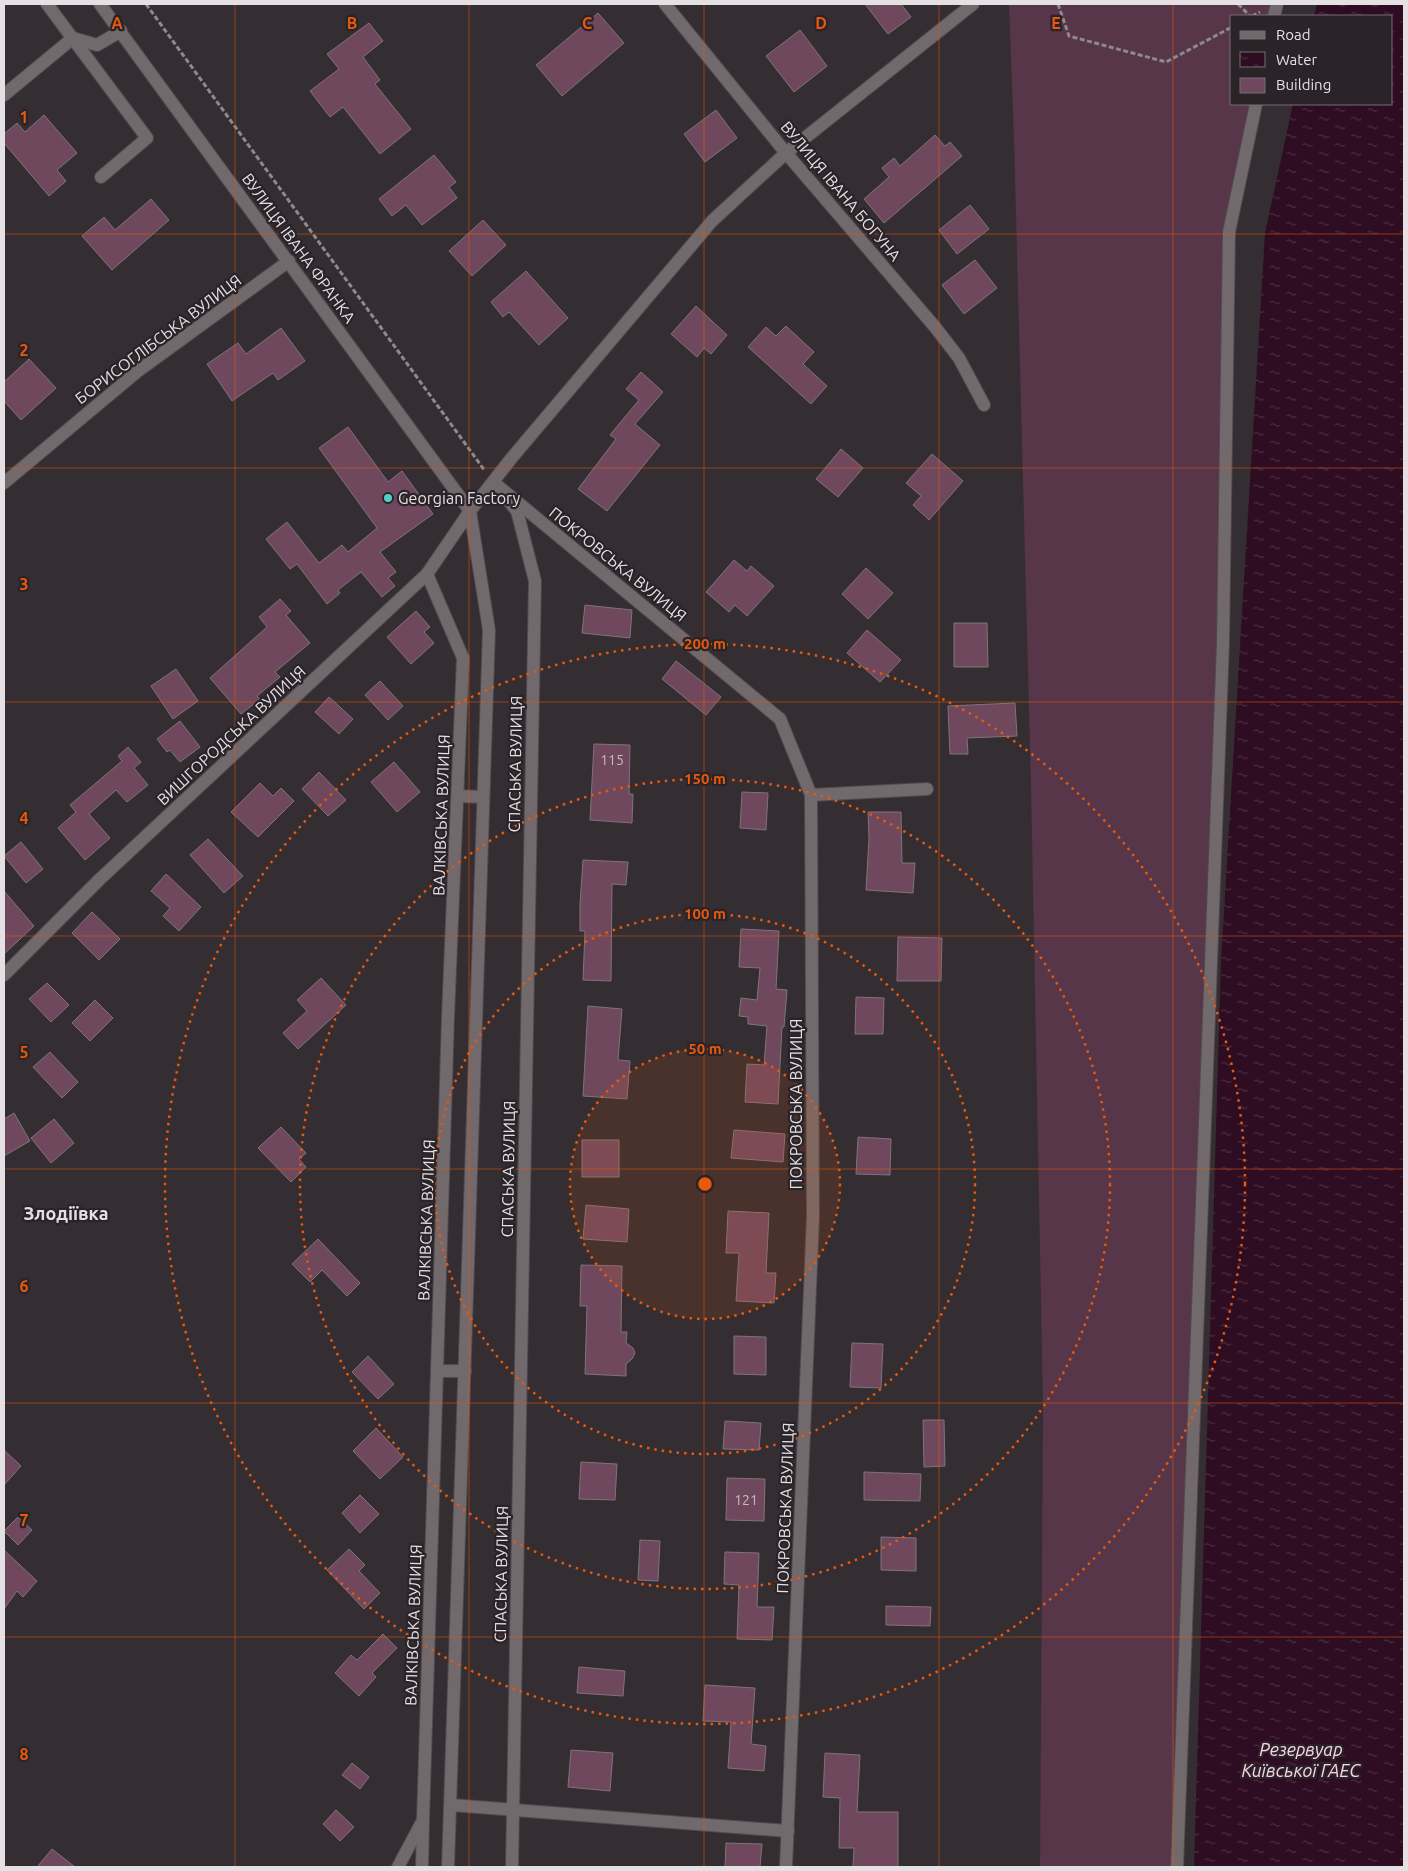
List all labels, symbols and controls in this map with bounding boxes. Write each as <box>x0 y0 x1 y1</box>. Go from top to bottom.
text: A <box>111 14 123 32</box>
text: B <box>347 14 357 32</box>
text: C <box>582 14 592 32</box>
text: D <box>815 14 827 32</box>
text: E <box>1051 14 1061 32</box>
legend <box>1230 15 1393 105</box>
text: Road <box>1276 26 1311 43</box>
text: Water <box>1276 51 1317 68</box>
text: Building <box>1276 76 1331 93</box>
text: 1 <box>19 108 29 126</box>
street label: ВУЛИЦЯ ІВАНА БОГУНА <box>777 118 905 265</box>
street label: ВУЛИЦЯ ІВАНА ФРАНКА <box>239 170 360 327</box>
street label: БОРИСОГЛІБСЬКА ВУЛИЦЯ <box>71 271 245 407</box>
text: 2 <box>19 341 29 359</box>
place label: Georgian Factory <box>398 489 520 507</box>
marker: Georgian Factory <box>382 492 394 504</box>
street label: ПОКРОВСЬКА ВУЛИЦЯ <box>546 503 690 625</box>
text: 3 <box>19 575 29 593</box>
text: 200 m <box>684 635 726 652</box>
street label: ВИШГОРОДСЬКА ВУЛИЦЯ <box>153 662 309 808</box>
street label: СПАСЬКА ВУЛИЦЯ <box>505 695 525 833</box>
street label: ВАЛКІВСЬКА ВУЛИЦЯ <box>429 734 453 896</box>
house number: 115 <box>600 752 624 768</box>
text: 150 m <box>684 770 726 787</box>
text: 4 <box>19 809 29 827</box>
text: 100 m <box>684 905 726 922</box>
street label: ПОКРОВСЬКА ВУЛИЦЯ <box>787 1019 805 1189</box>
text: 50 m <box>688 1040 722 1057</box>
text: 5 <box>19 1043 29 1061</box>
street label: СПАСЬКА ВУЛИЦЯ <box>498 1100 518 1238</box>
street label: ВАЛКІВСЬКА ВУЛИЦЯ <box>414 1139 438 1301</box>
centre of rings <box>696 1175 714 1193</box>
district label: Злодіївка <box>24 1203 108 1223</box>
text: 6 <box>19 1277 29 1295</box>
street label: ПОКРОВСЬКА ВУЛИЦЯ <box>773 1422 797 1594</box>
house number: 121 <box>734 1492 758 1508</box>
street label: СПАСЬКА ВУЛИЦЯ <box>491 1505 511 1643</box>
text: 7 <box>19 1511 29 1529</box>
street label: ВАЛКІВСЬКА ВУЛИЦЯ <box>401 1544 425 1706</box>
water label: Резервуар Київської ГАЕС <box>1242 1739 1361 1780</box>
text: 8 <box>19 1745 29 1763</box>

